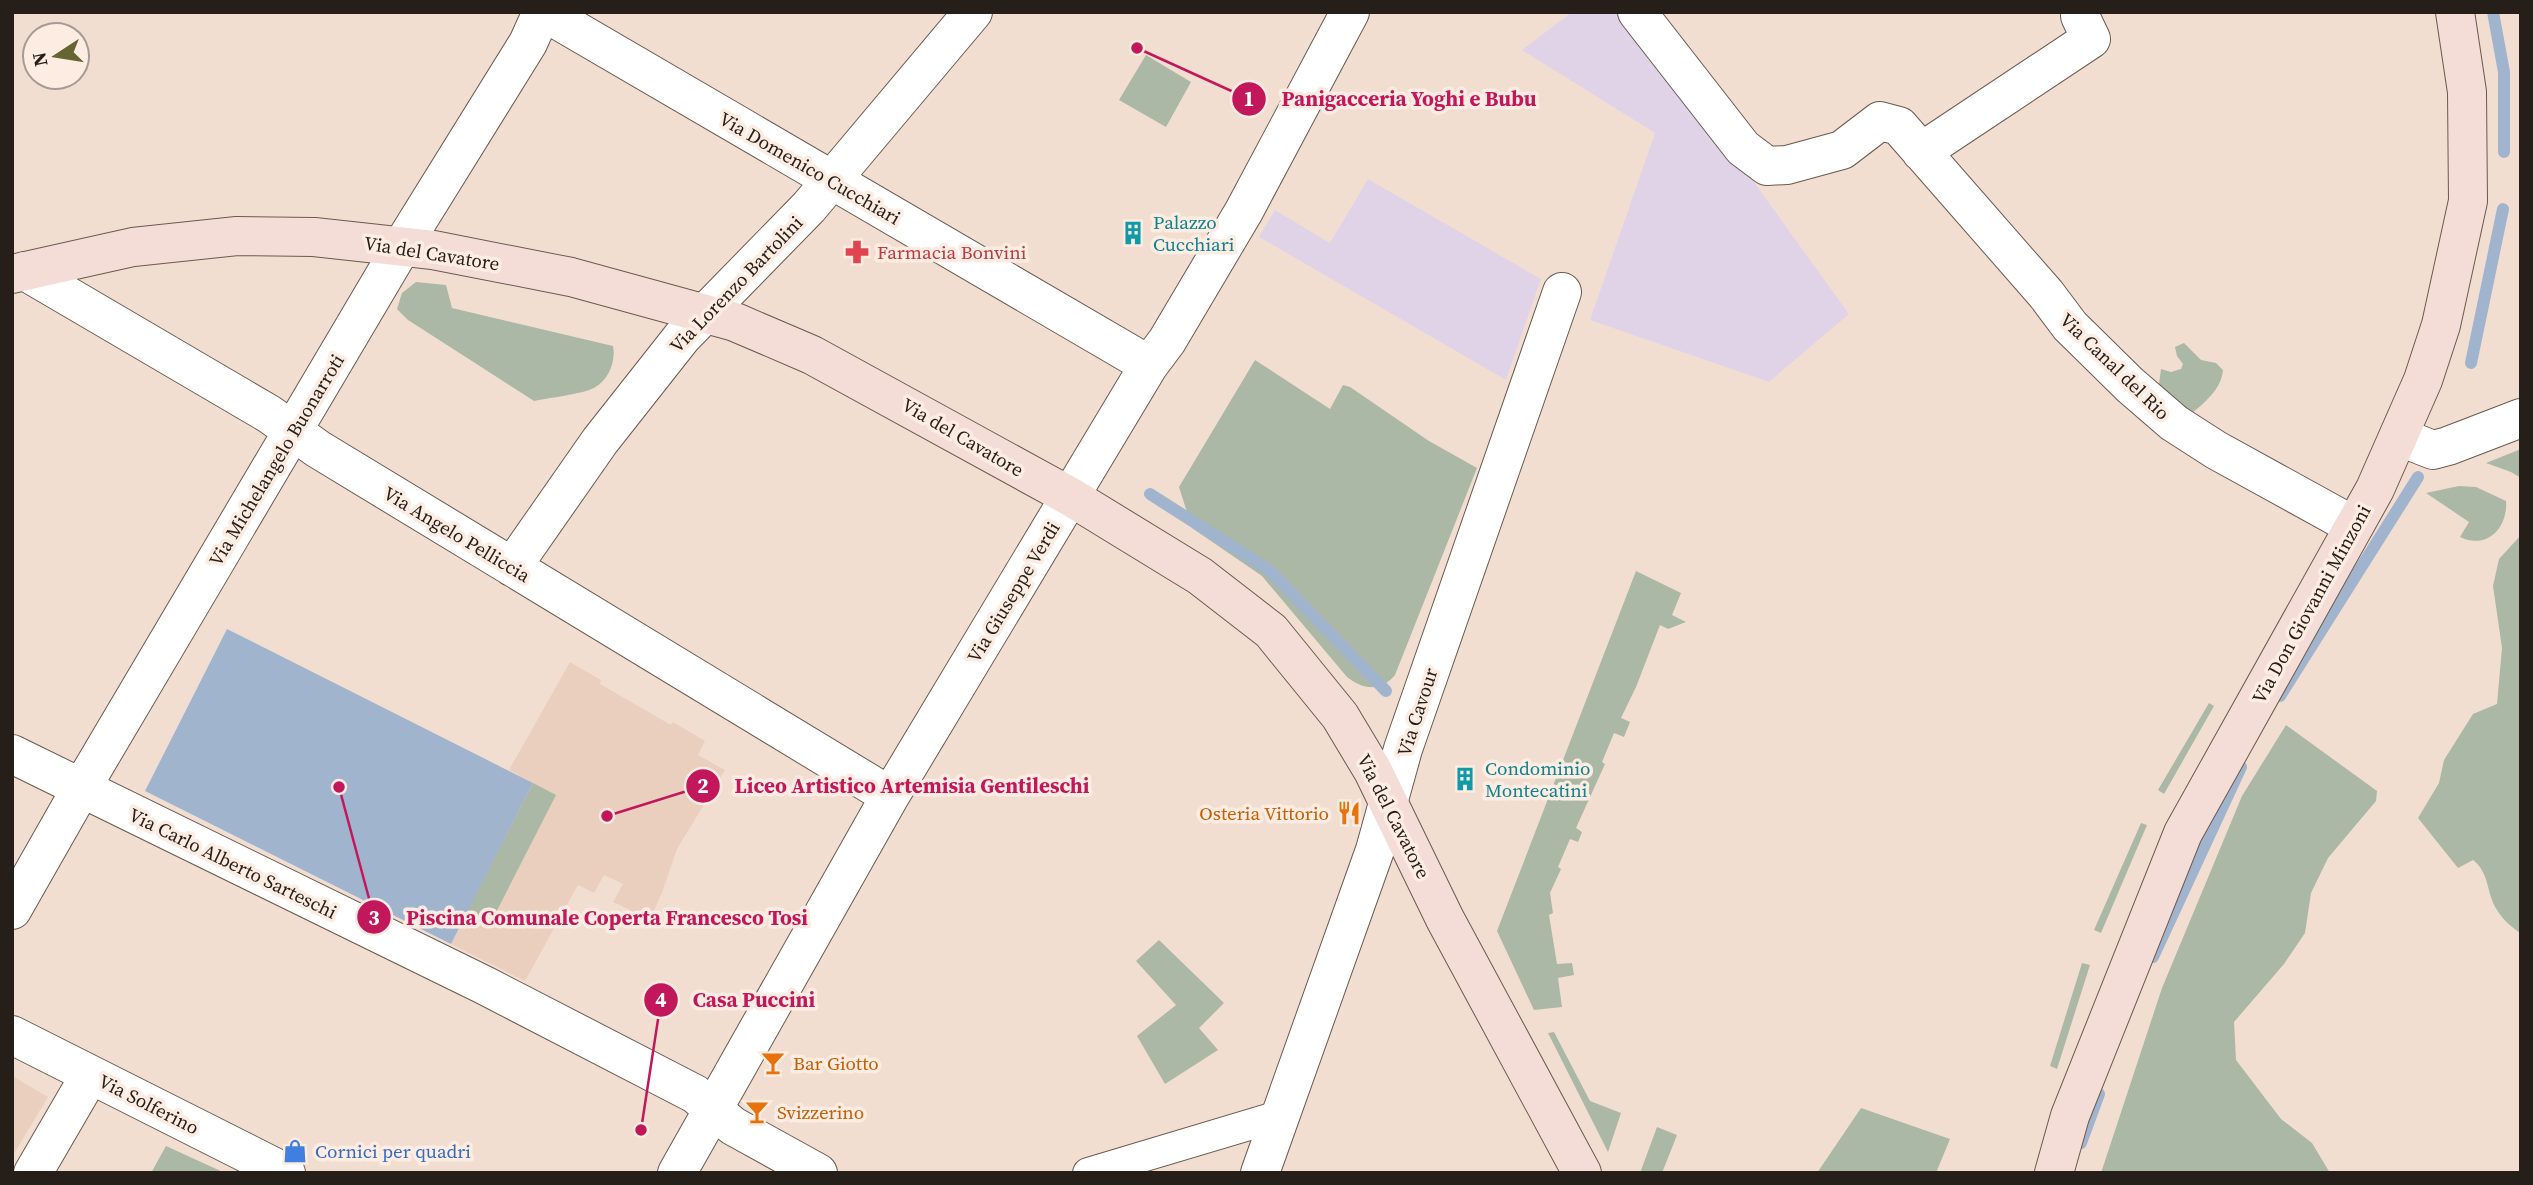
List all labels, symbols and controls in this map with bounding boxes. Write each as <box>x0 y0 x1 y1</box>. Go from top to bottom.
north arrow <box>21 21 91 91</box>
text: N <box>25 50 54 69</box>
callout: Panigacceria Yoghi e Bubu <box>1232 78 1550 120</box>
text: 1 <box>1243 84 1255 113</box>
text: Panigacceria Yoghi e Bubu <box>1282 84 1537 113</box>
street label: Via Domenico Cucchiari <box>715 105 906 231</box>
place label: Palazzo Cucchiari <box>1153 209 1235 257</box>
street label: Via Lorenzo Bartolini <box>664 210 809 358</box>
building icon: Palazzo Cucchiari <box>1119 219 1147 247</box>
street label: Via del Cavatore <box>362 229 502 277</box>
pharmacy icon: Farmacia Bonvini <box>843 238 871 266</box>
place label: Farmacia Bonvini <box>877 239 1027 265</box>
street label: Via Canal del Rio <box>2054 307 2176 425</box>
street label: Via Michelangelo Buonarroti <box>202 349 350 571</box>
street label: Via del Cavatore <box>897 392 1029 482</box>
street label: Via Angelo Pelliccia <box>379 480 536 588</box>
street label: Via Don Giovanni Minzoni <box>2245 500 2377 708</box>
street label: Via Giuseppe Verdi <box>961 516 1066 667</box>
street label: Via Cavour <box>1390 664 1444 760</box>
street label: Via del Cavatore <box>1351 749 1437 883</box>
place label: Condominio Montecatini <box>1485 755 1591 803</box>
callout: Liceo Artistico Artemisia Gentileschi <box>686 765 1104 807</box>
building icon: Condominio Montecatini <box>1451 765 1479 793</box>
text: 2 <box>697 771 709 800</box>
text: Liceo Artistico Artemisia Gentileschi <box>735 771 1090 800</box>
restaurant icon: Osteria Vittorio <box>1335 799 1363 827</box>
place label: Osteria Vittorio <box>1199 800 1329 826</box>
street label: Via Carlo Alberto Sarteschi <box>125 801 342 925</box>
callout: Piscina Comunale Coperta Francesco Tosi <box>357 896 822 938</box>
text: 3 <box>368 903 380 932</box>
text: Piscina Comunale Coperta Francesco Tosi <box>406 903 808 932</box>
callout: Casa Puccini <box>644 979 829 1021</box>
text: 4 <box>655 985 667 1014</box>
text: Casa Puccini <box>693 985 816 1014</box>
bar icon: Bar Giotto <box>759 1049 787 1077</box>
place label: Bar Giotto <box>793 1050 879 1076</box>
street label: Via Solferino <box>94 1068 204 1140</box>
bar icon: Svizzerino <box>743 1098 771 1126</box>
place label: Svizzerino <box>777 1099 864 1125</box>
shop icon: Cornici per quadri <box>281 1137 309 1165</box>
place label: Cornici per quadri <box>315 1138 471 1164</box>

